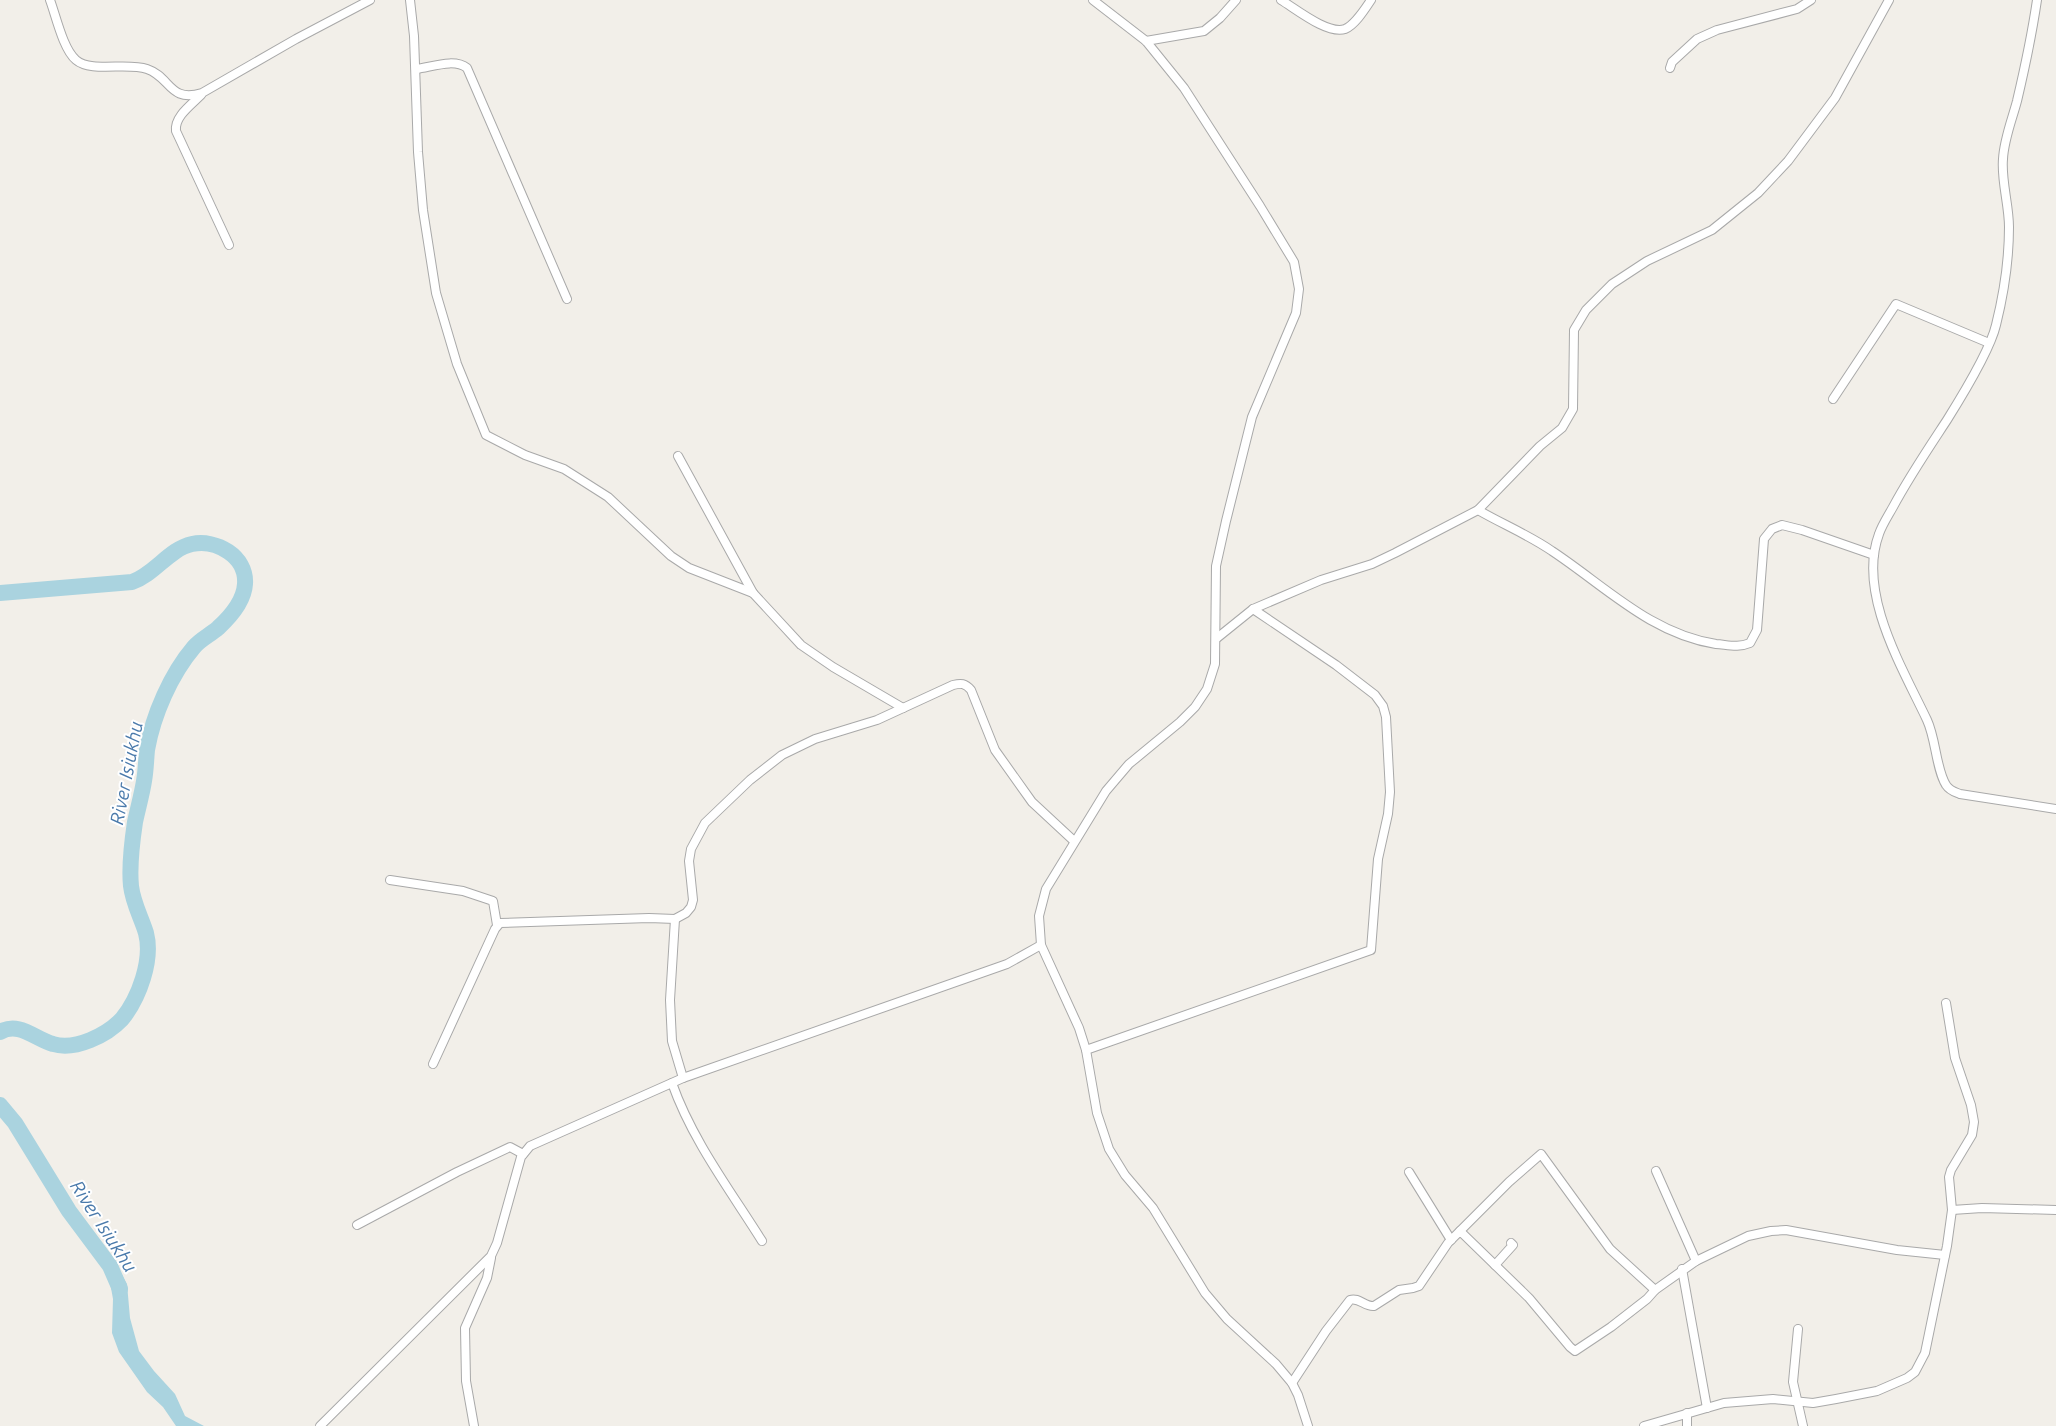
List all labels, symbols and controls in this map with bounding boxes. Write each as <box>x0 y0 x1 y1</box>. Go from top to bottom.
water label: River Isiukhu <box>105 719 147 827</box>
water label: River Isiukhu <box>66 1176 142 1276</box>

